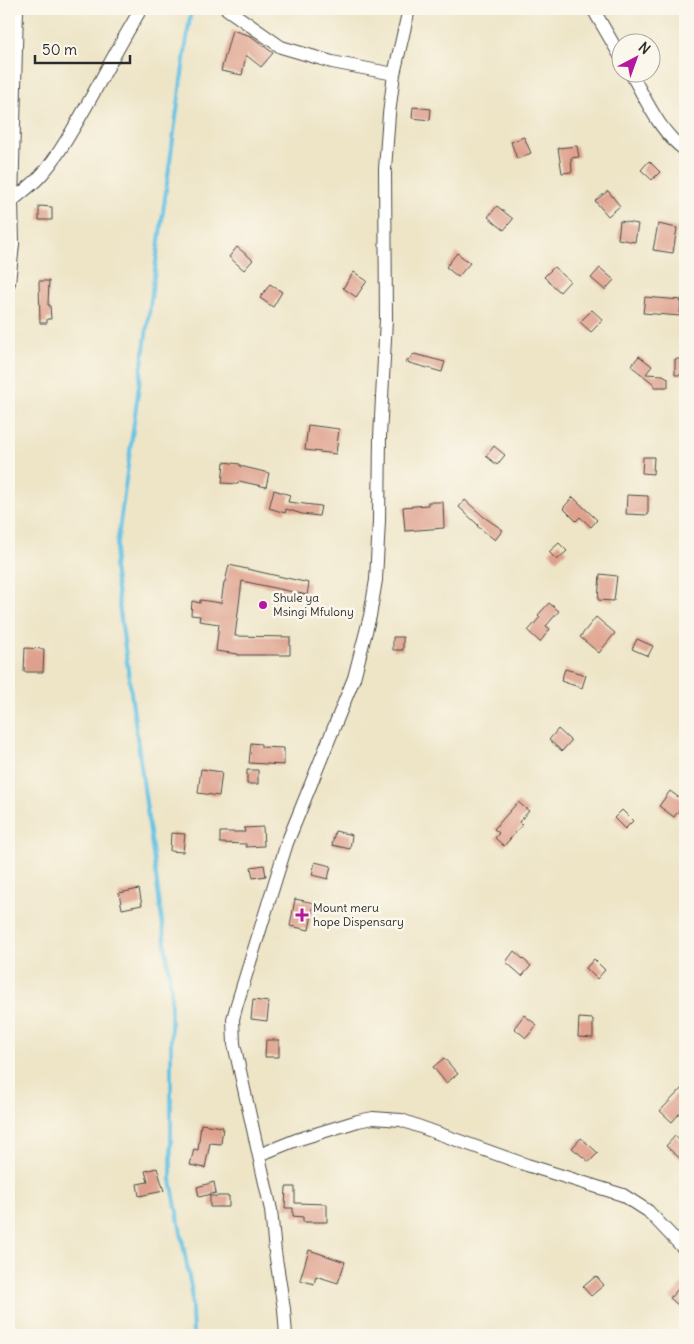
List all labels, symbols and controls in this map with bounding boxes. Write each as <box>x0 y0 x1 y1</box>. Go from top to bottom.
scale bar <box>35 32 130 64</box>
north arrow <box>612 32 662 82</box>
text: N <box>635 38 654 58</box>
text: 50 m <box>42 40 77 59</box>
place label: Shule ya Msingi Mfulony <box>273 590 354 619</box>
marker: Shule ya Msingi Mfulony <box>257 599 269 611</box>
place label: Mount meru hope Dispensary <box>313 900 404 929</box>
marker: Mount meru hope Dispensary <box>295 908 309 922</box>

